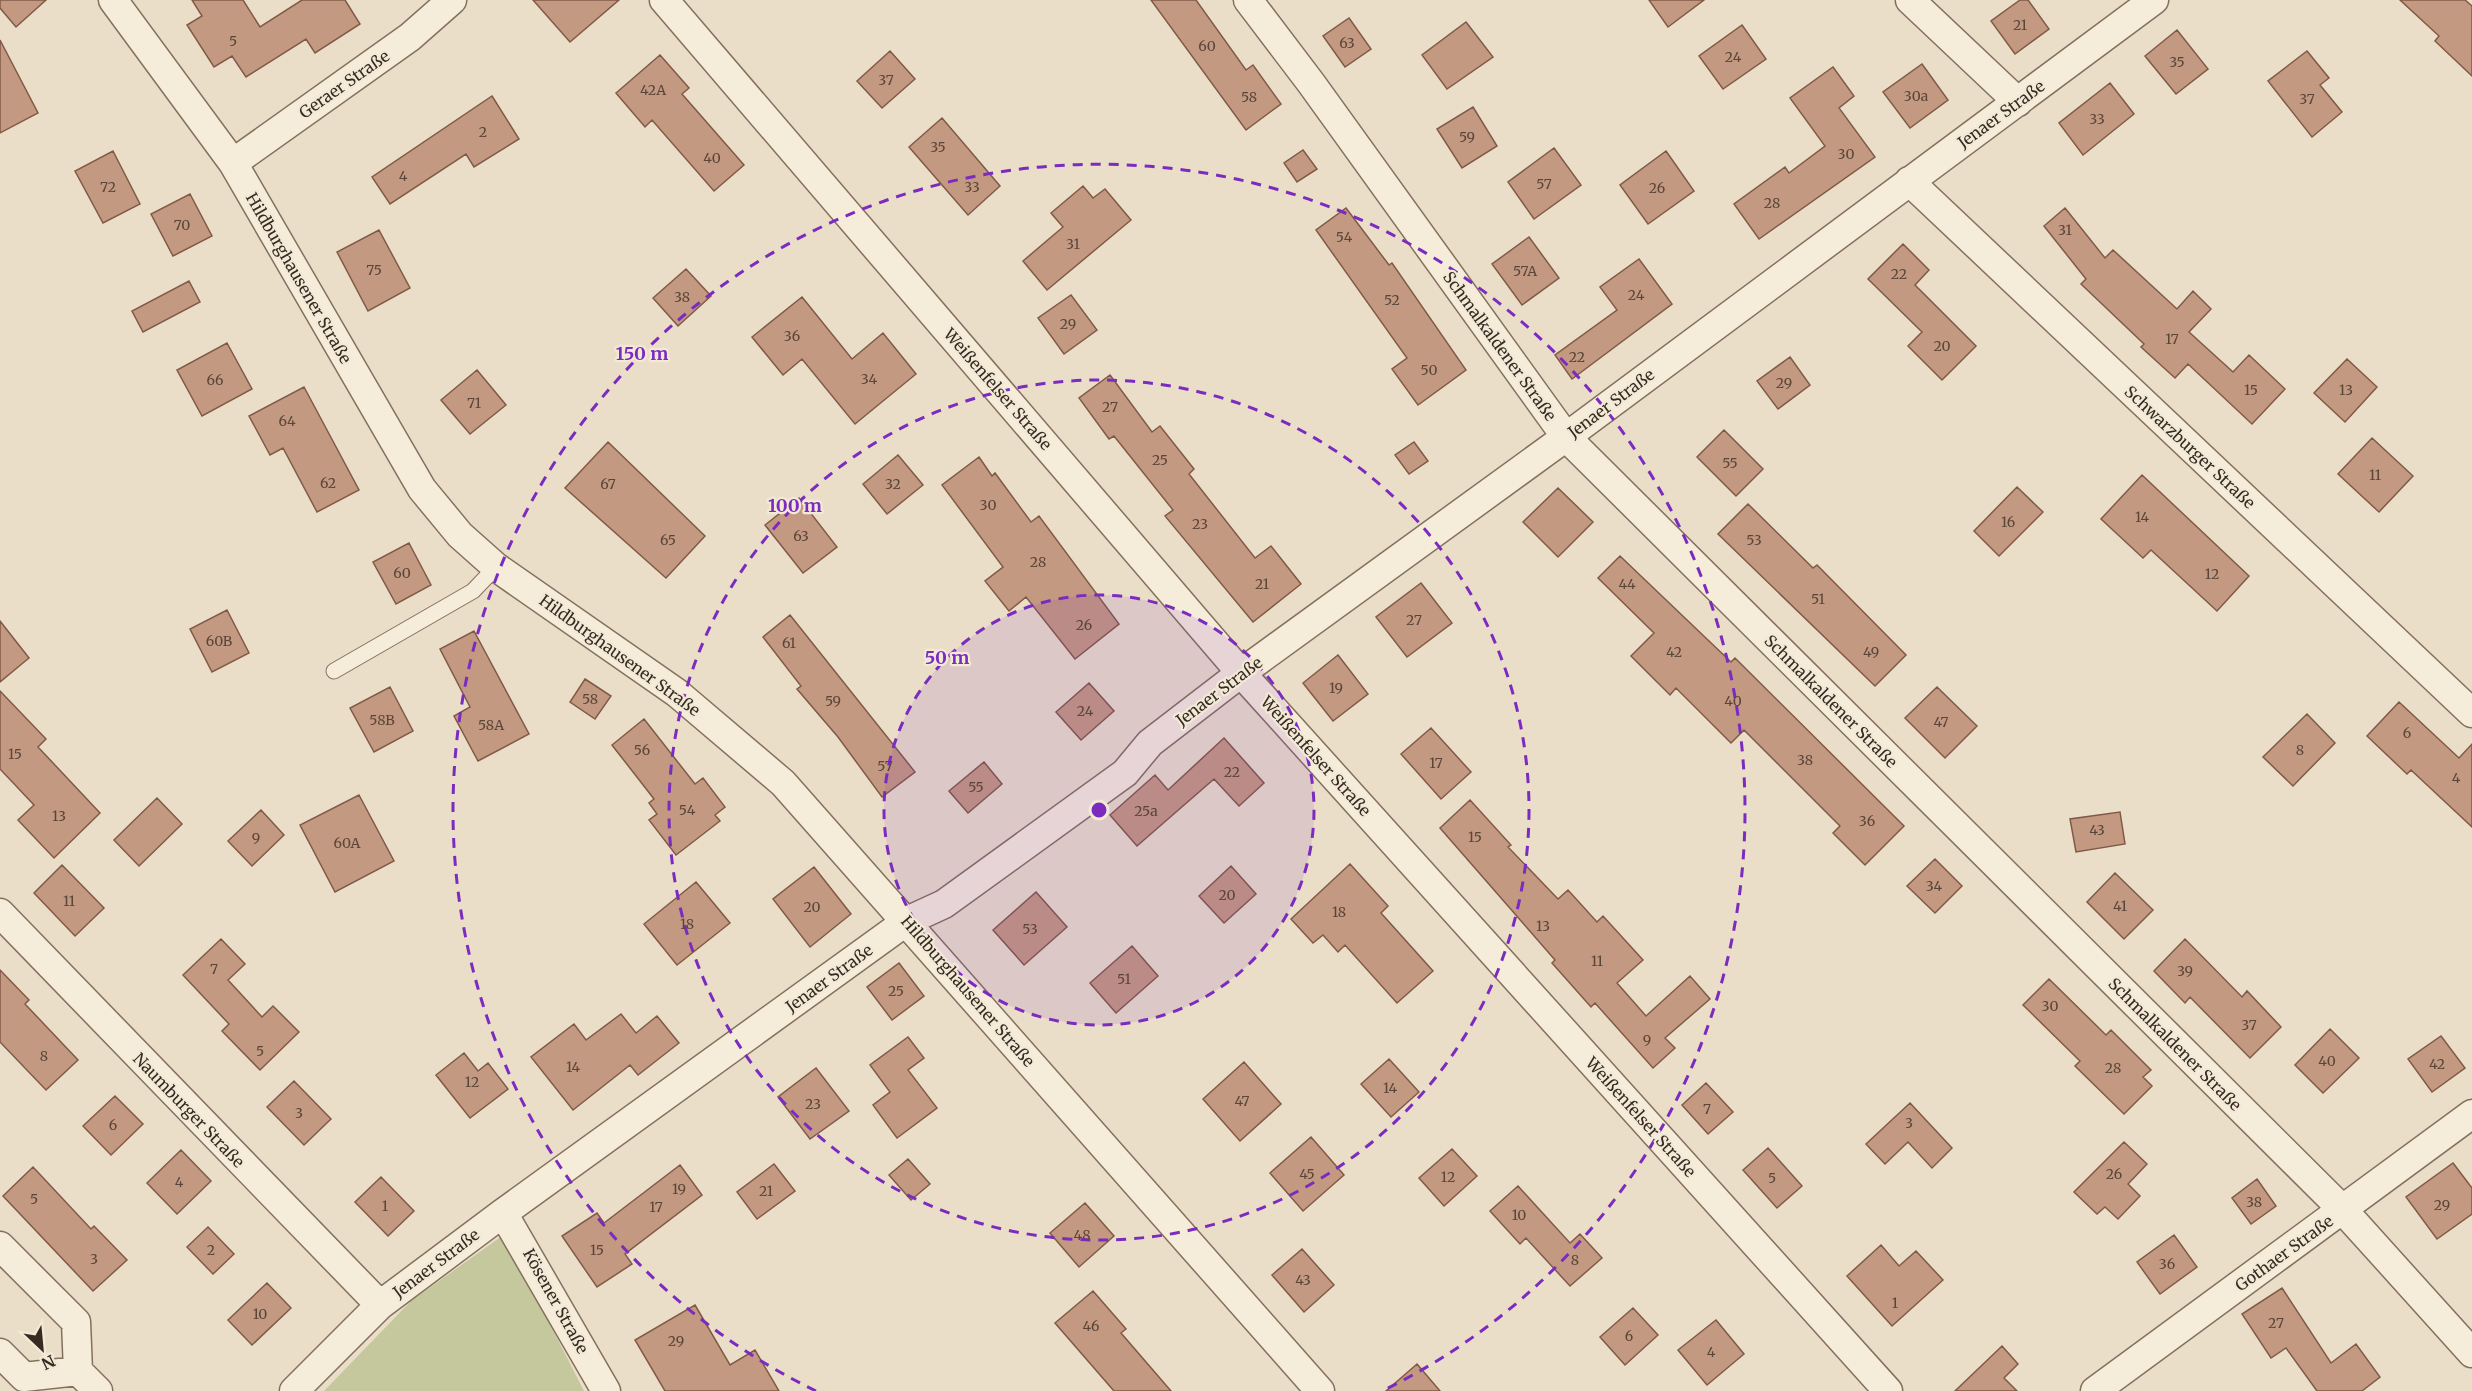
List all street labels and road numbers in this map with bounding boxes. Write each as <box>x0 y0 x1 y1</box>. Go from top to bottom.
street label: Geraer Straße <box>295 45 393 123</box>
street label: Jenaer Straße <box>1953 76 2048 153</box>
street label: Hildburghausener Straße <box>242 189 356 367</box>
street label: Schmalkaldener Straße <box>1439 267 1561 425</box>
street label: Weißenfelser Straße <box>939 323 1056 454</box>
street label: Jenaer Straße <box>1563 364 1658 443</box>
street label: Schwarzburger Straße <box>2121 381 2259 513</box>
street label: Hildburghausener Straße <box>536 590 704 720</box>
street label: Schmalkaldener Straße <box>1760 630 1902 772</box>
street label: Jenaer Straße <box>1171 652 1266 731</box>
street label: Weißenfelser Straße <box>1256 691 1375 820</box>
street label: Hildburghausener Straße <box>897 911 1039 1071</box>
street label: Jenaer Straße <box>781 940 876 1017</box>
street label: Schmalkaldener Straße <box>2104 973 2246 1115</box>
street label: Naumburger Straße <box>129 1048 249 1172</box>
street label: Weißenfelser Straße <box>1581 1052 1700 1181</box>
street label: Gothaer Straße <box>2231 1211 2337 1295</box>
street label: Jenaer Straße <box>388 1224 483 1303</box>
street label: Kösener Straße <box>519 1245 593 1357</box>

